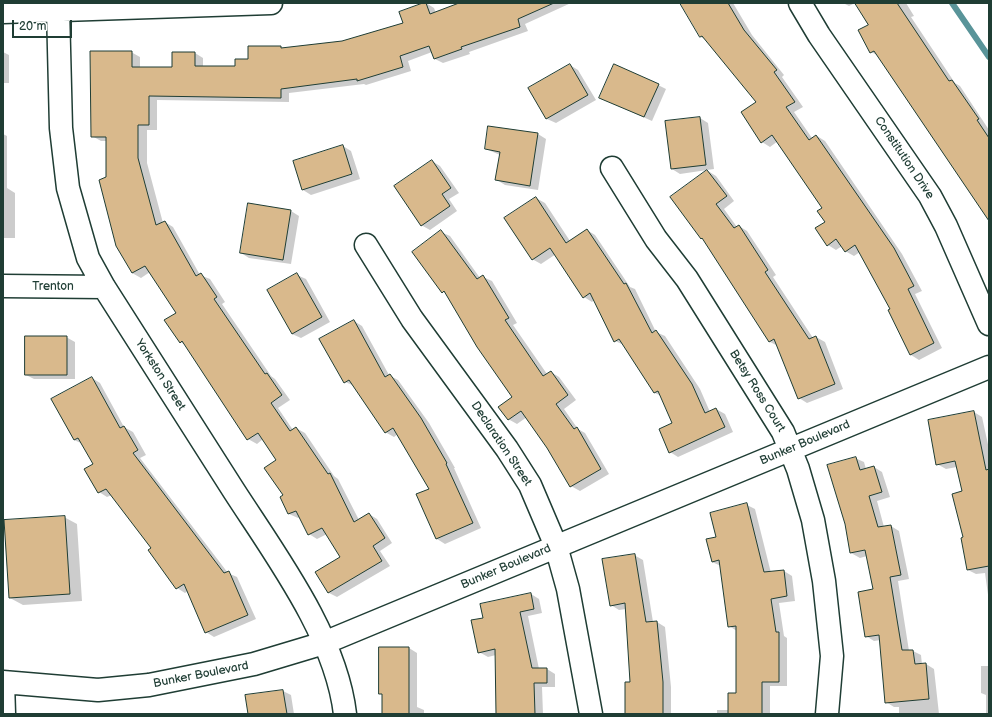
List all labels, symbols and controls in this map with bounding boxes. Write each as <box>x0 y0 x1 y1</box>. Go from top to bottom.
scale bar <box>14 12 74 38</box>
text: 20 m <box>19 19 46 34</box>
street label: Constitution Drive <box>871 114 937 202</box>
street label: Trenton <box>32 280 74 294</box>
street label: Yorkston Street <box>132 337 188 413</box>
street label: Betsy Ross Court <box>726 347 788 435</box>
street label: Declaration Street <box>467 399 535 489</box>
street label: Bunker Boulevard <box>758 417 852 469</box>
street label: Bunker Boulevard <box>459 541 553 593</box>
street label: Bunker Boulevard <box>152 659 250 691</box>

